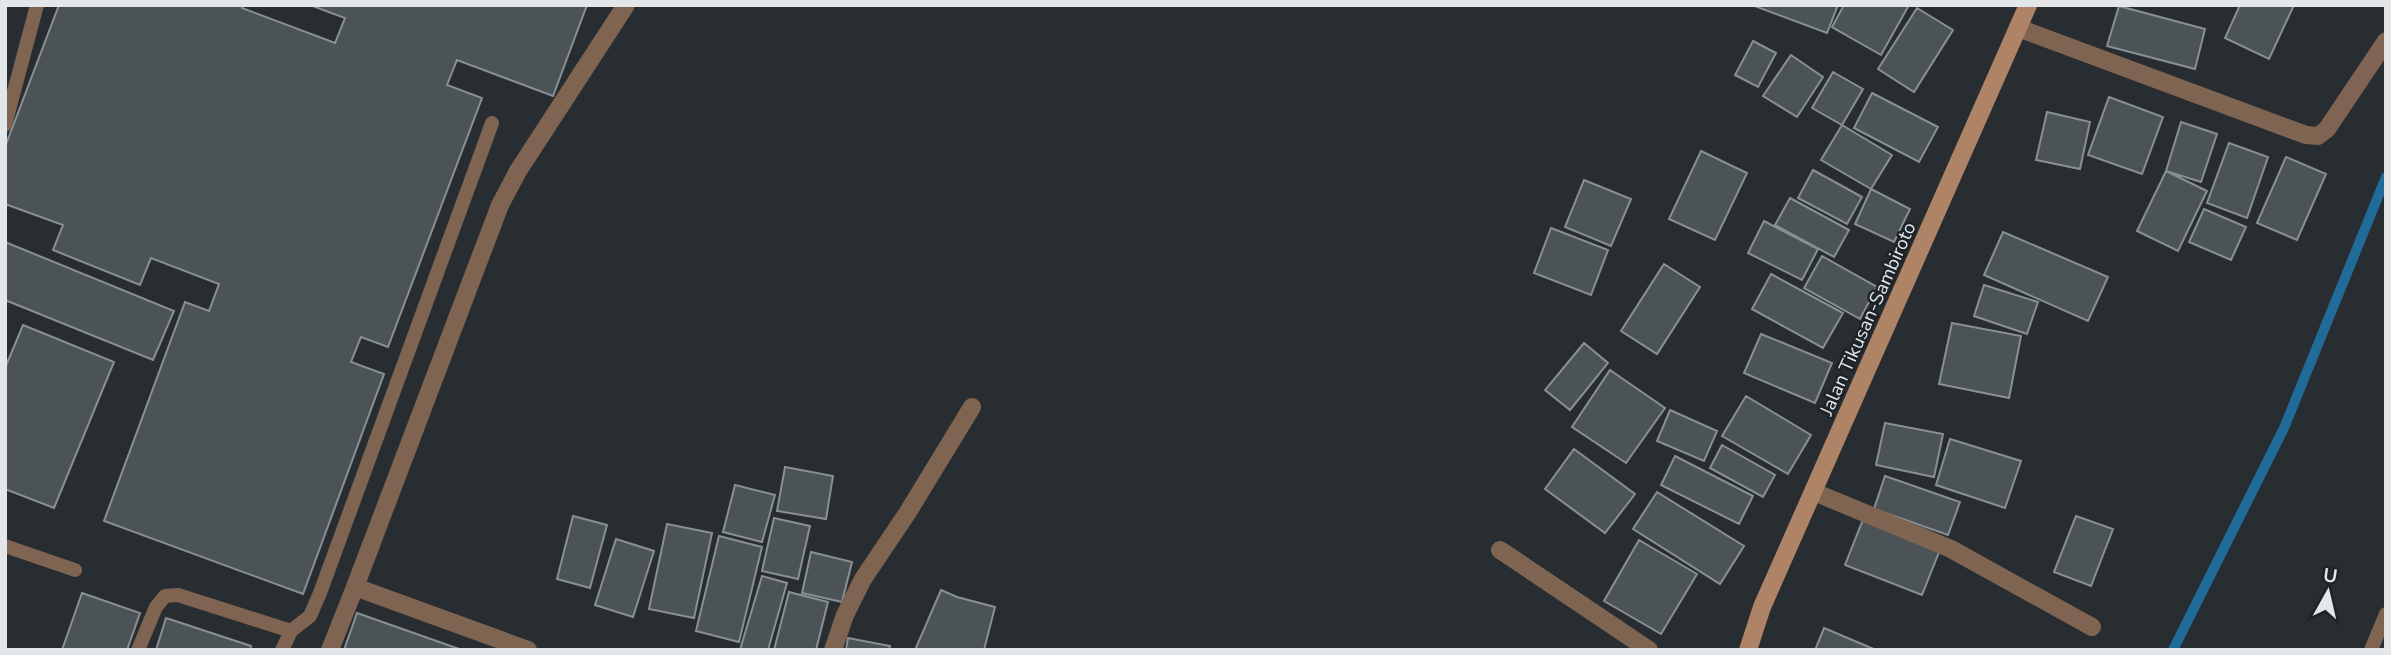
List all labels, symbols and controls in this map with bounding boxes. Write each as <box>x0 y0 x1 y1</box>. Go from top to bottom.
street label: Jalan Tikusan-Sambiroto <box>1813 218 1922 421</box>
north arrow <box>2293 557 2363 627</box>
text: U <box>2321 562 2339 590</box>

